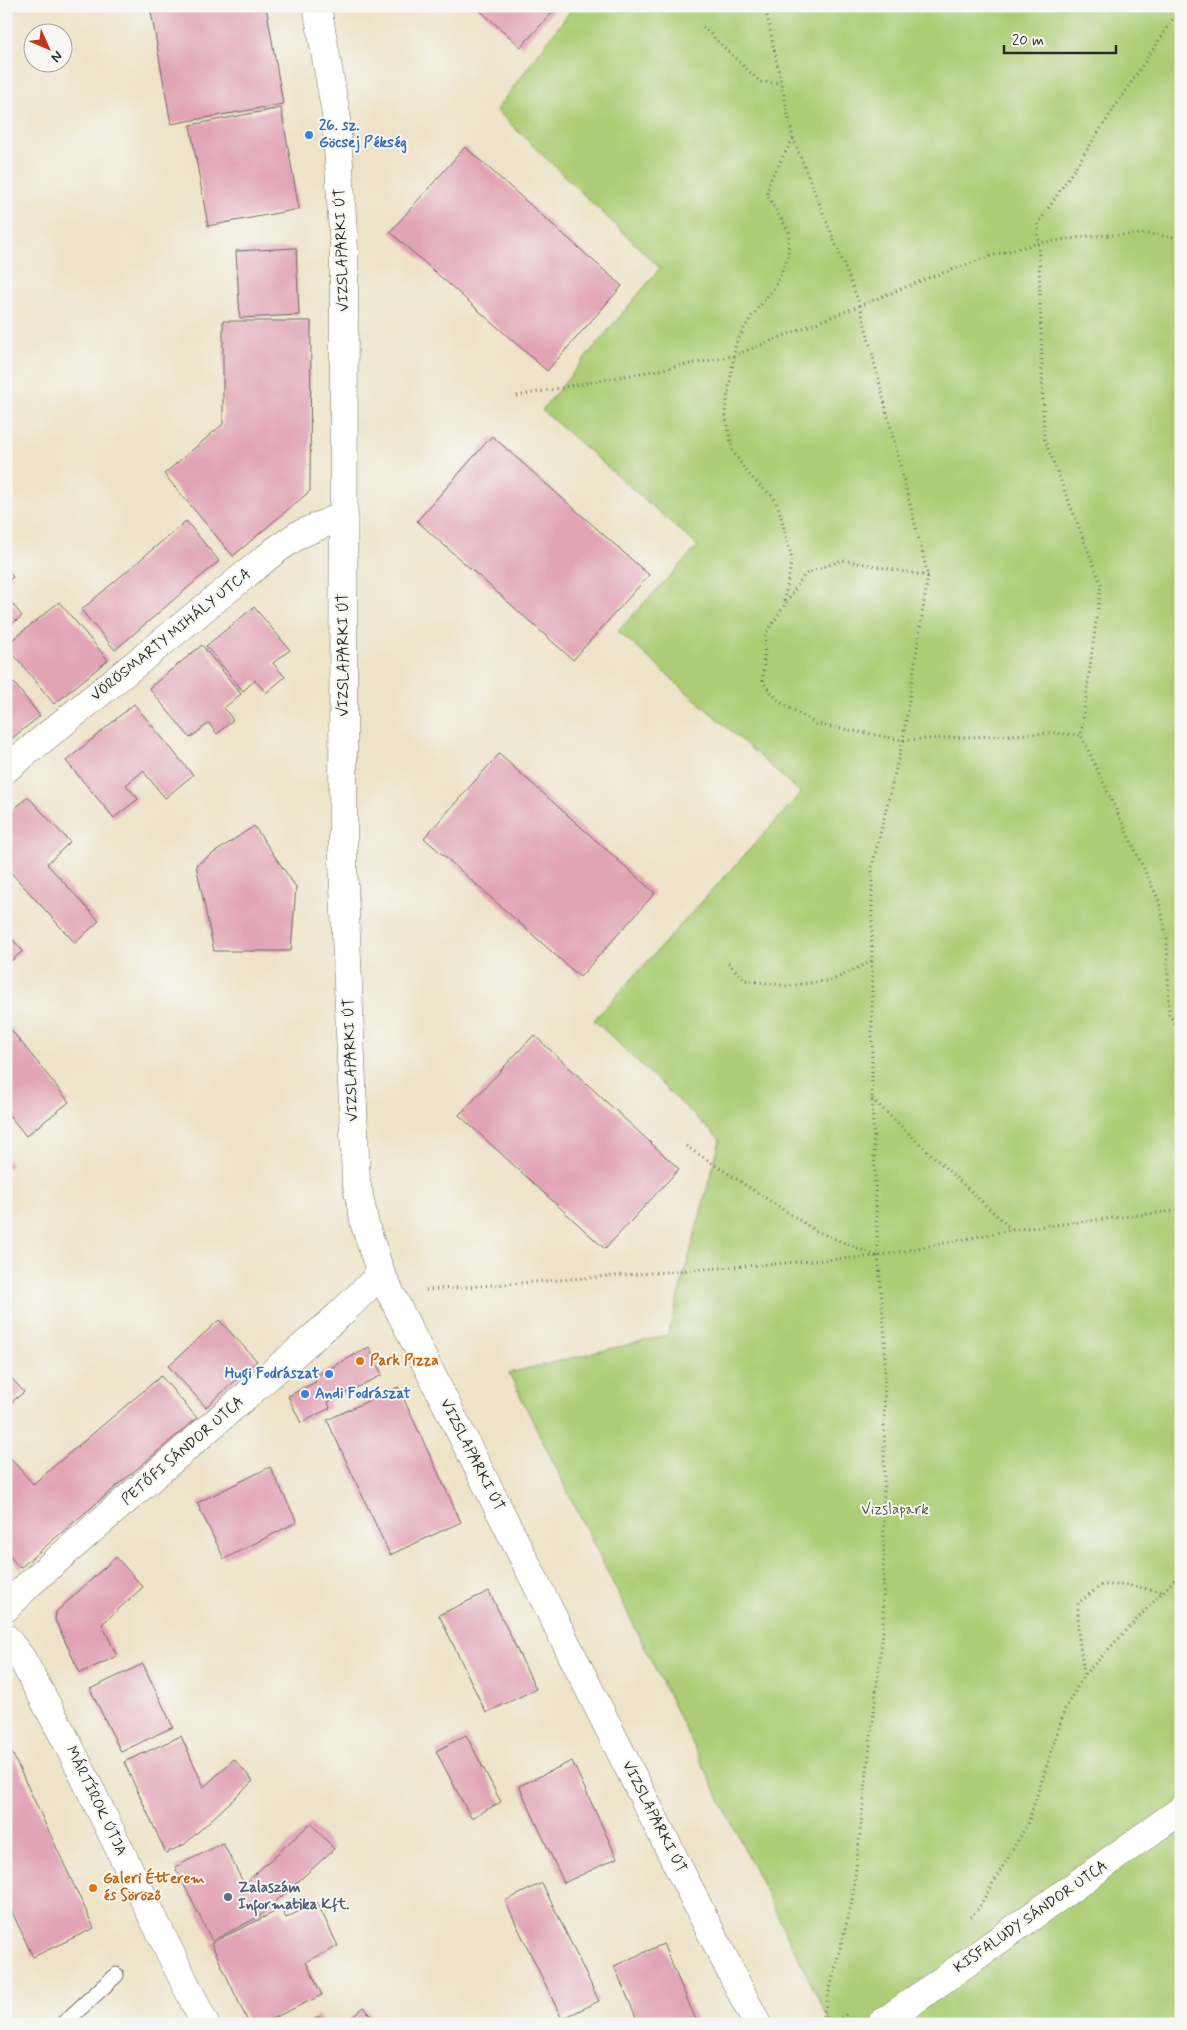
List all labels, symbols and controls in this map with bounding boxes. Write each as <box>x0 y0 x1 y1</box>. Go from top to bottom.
north arrow <box>22 22 72 72</box>
scale bar <box>1004 22 1117 54</box>
text: 20 m <box>1012 31 1044 51</box>
text: N <box>47 47 66 66</box>
place label: 26. sz. Göcsej Pékség <box>319 116 407 154</box>
marker: 26. sz. Göcsej Pékség <box>303 129 315 141</box>
street label: VIZSLAPARKI ÚT <box>330 188 354 312</box>
street label: VÖRÖSMARTY MIHÁLY UTCA <box>86 563 255 706</box>
street label: VIZSLAPARKI ÚT <box>334 593 354 717</box>
street label: VIZSLAPARKI ÚT <box>339 998 363 1122</box>
place label: Park Pizza <box>370 1351 439 1371</box>
marker: Park Pizza <box>354 1355 366 1367</box>
place label: Hugi Fodrászat <box>225 1364 319 1386</box>
marker: Hugi Fodrászat <box>323 1368 335 1380</box>
place label: Andi Fodrászat <box>315 1384 411 1404</box>
marker: Andi Fodrászat <box>299 1388 311 1400</box>
street label: PETŐFI SÁNDOR UTCA <box>117 1391 249 1510</box>
street label: VIZSLAPARKI ÚT <box>435 1395 509 1515</box>
park label: Vizslapark <box>861 1500 929 1520</box>
street label: MÁRTÍROK ÚTJA <box>61 1742 132 1859</box>
street label: VIZSLAPARKI ÚT <box>617 1757 691 1877</box>
street label: KISFALUDY SÁNDOR UTCA <box>950 1855 1112 1978</box>
place label: Galeri Étterem és Söröző <box>103 1867 205 1906</box>
place label: Zalaszám Informatika Kft. <box>238 1878 349 1917</box>
marker: Galeri Étterem és Söröző <box>87 1882 99 1894</box>
marker: Zalaszám Informatika Kft. <box>222 1891 234 1903</box>

